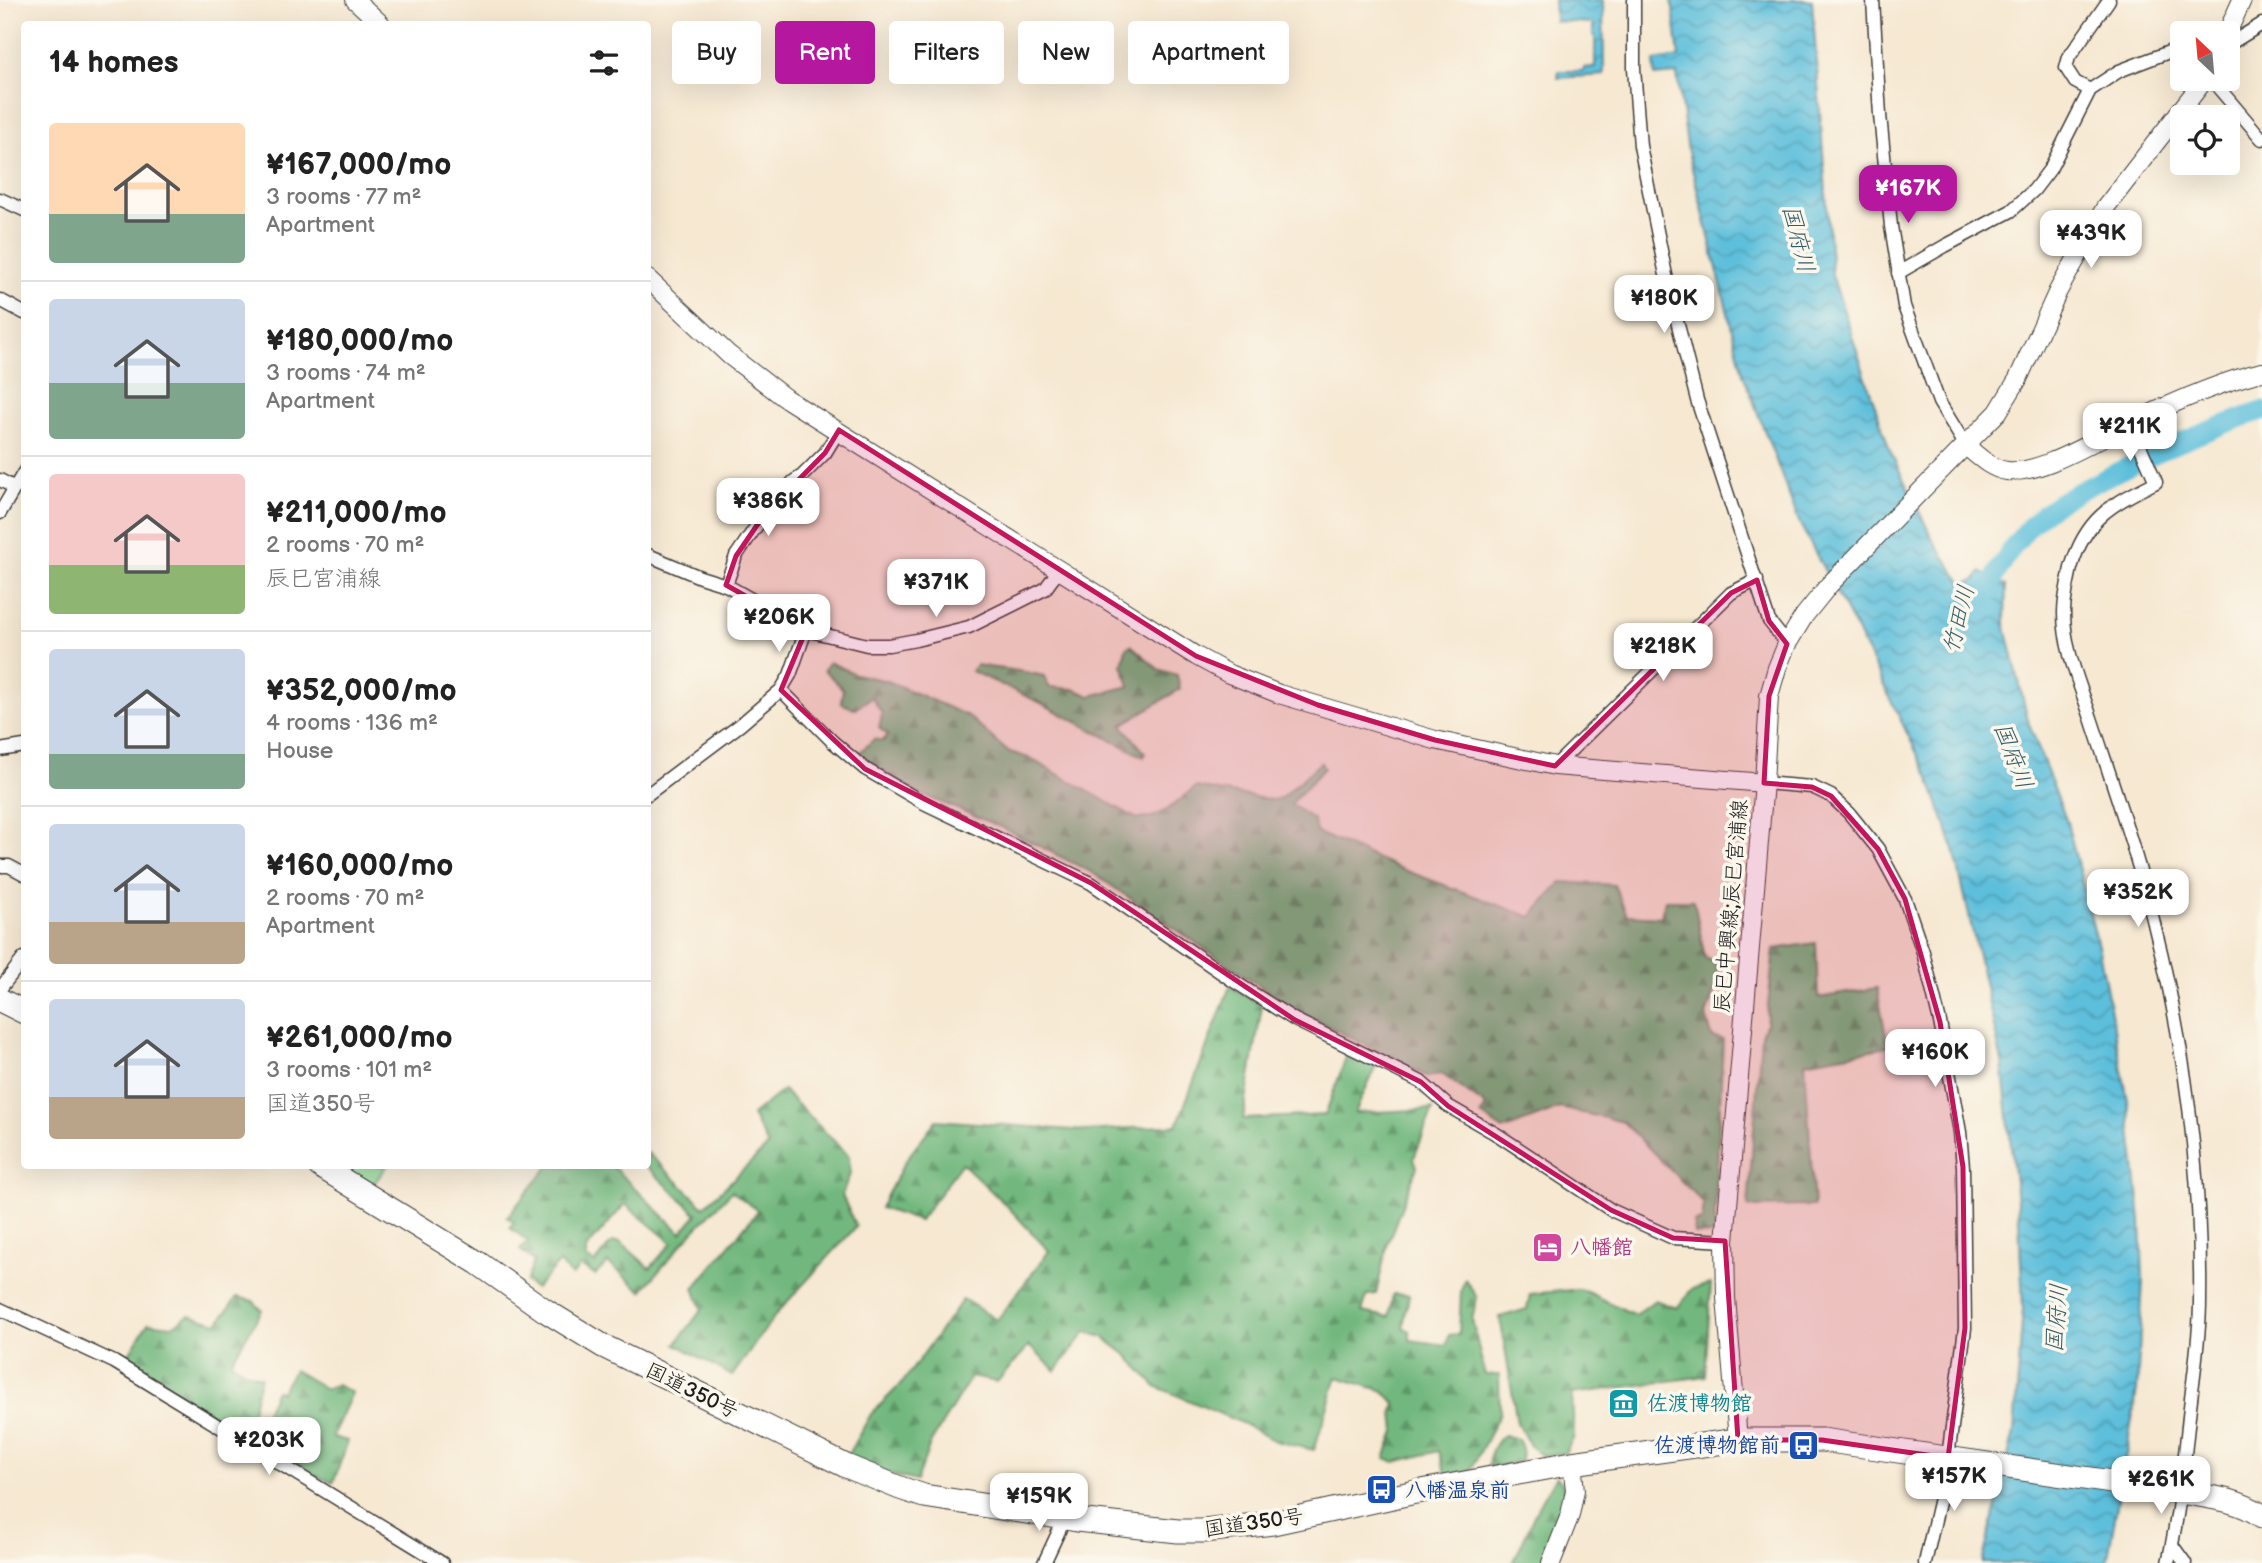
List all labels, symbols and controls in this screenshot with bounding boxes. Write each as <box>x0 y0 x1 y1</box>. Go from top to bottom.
chip: Buy <box>672 21 761 84</box>
chip: Rent <box>775 21 875 84</box>
chip: Filters <box>889 21 1004 84</box>
chip: New <box>1018 21 1114 84</box>
chip: Apartment <box>1128 21 1289 84</box>
north arrow <box>2170 21 2240 91</box>
map controls <box>2170 21 2240 175</box>
icon: filters <box>585 44 623 82</box>
text: 14 homes <box>49 45 178 81</box>
button: locate <box>2170 105 2240 175</box>
text: ¥167,000/mo <box>266 147 451 183</box>
icon: home <box>105 151 189 235</box>
pin: ¥167K <box>1859 166 1957 225</box>
text: ¥167K <box>1875 174 1941 202</box>
text: 3 rooms · 77 m² <box>266 183 422 211</box>
water label: 国府川 <box>1776 202 1820 276</box>
pin: ¥439K <box>2042 210 2140 270</box>
text: Apartment <box>266 211 375 239</box>
text: ¥439K <box>2056 219 2126 247</box>
pin: ¥180K <box>1615 276 1713 335</box>
text: ¥180K <box>1630 284 1698 312</box>
text: ¥180,000/mo <box>266 323 453 359</box>
icon: home <box>105 327 189 411</box>
text: 3 rooms · 74 m² <box>266 359 426 387</box>
text: Apartment <box>266 387 375 415</box>
pin: ¥211K <box>2081 404 2179 463</box>
text: ¥211K <box>2099 412 2161 440</box>
pin: ¥386K <box>719 478 817 538</box>
text: ¥386K <box>733 487 803 515</box>
text: ¥211,000/mo <box>266 495 447 531</box>
icon: home <box>105 502 189 586</box>
text: 2 rooms · 70 m² <box>266 531 425 559</box>
pin: ¥371K <box>887 560 985 619</box>
text: 辰巳宮浦線 <box>266 565 381 593</box>
text: ¥371K <box>903 568 969 596</box>
water label: 竹田川 <box>1937 582 1981 656</box>
pin: ¥206K <box>730 594 828 654</box>
text: ¥206K <box>743 603 815 631</box>
pin: ¥218K <box>1614 624 1712 683</box>
text: ¥218K <box>1630 632 1696 660</box>
text: ¥352,000/mo <box>266 673 457 709</box>
icon: home <box>105 677 189 761</box>
text: 4 rooms · 136 m² <box>266 709 438 737</box>
water label: 国府川 <box>1988 719 2038 793</box>
text: House <box>266 737 333 765</box>
street label: 辰巳中興線;辰巳宮浦線 <box>1709 798 1753 1014</box>
text: ¥160,000/mo <box>266 848 453 884</box>
icon: home <box>105 852 189 936</box>
pin: ¥352K <box>2089 870 2187 929</box>
text: ¥352K <box>2103 878 2173 906</box>
text: 2 rooms · 70 m² <box>266 884 425 912</box>
text: Apartment <box>266 912 375 940</box>
text: ¥261,000/mo <box>266 1020 453 1056</box>
icon: home <box>105 1027 189 1111</box>
pin: ¥160K <box>1886 1030 1984 1089</box>
text: ¥160K <box>1901 1038 1969 1066</box>
text: 3 rooms · 101 m² <box>266 1056 432 1084</box>
text: 国道350号 <box>266 1090 376 1118</box>
hotel icon: 八幡館 <box>1530 1230 1564 1264</box>
place label: 八幡館 <box>1570 1235 1633 1260</box>
water label: 国府川 <box>2041 1283 2073 1353</box>
street label: 国道350号 <box>641 1358 743 1424</box>
museum icon: 佐渡博物館 <box>1607 1386 1641 1420</box>
place label: 佐渡博物館 <box>1647 1391 1752 1416</box>
pin: ¥203K <box>220 1418 318 1477</box>
text: ¥203K <box>234 1426 304 1454</box>
bus stop icon: 佐渡博物館前 <box>1786 1428 1820 1462</box>
place label: 佐渡博物館前 <box>1654 1433 1780 1458</box>
pin: ¥157K <box>1905 1454 2003 1513</box>
pin: ¥261K <box>2112 1456 2210 1516</box>
text: ¥157K <box>1921 1462 1987 1490</box>
text: ¥261K <box>2127 1465 2195 1493</box>
bus stop icon: 八幡温泉前 <box>1365 1473 1399 1507</box>
pin: ¥159K <box>990 1474 1088 1533</box>
place label: 八幡温泉前 <box>1405 1478 1510 1503</box>
text: ¥159K <box>1006 1482 1072 1510</box>
street label: 国道350号 <box>1203 1504 1305 1542</box>

